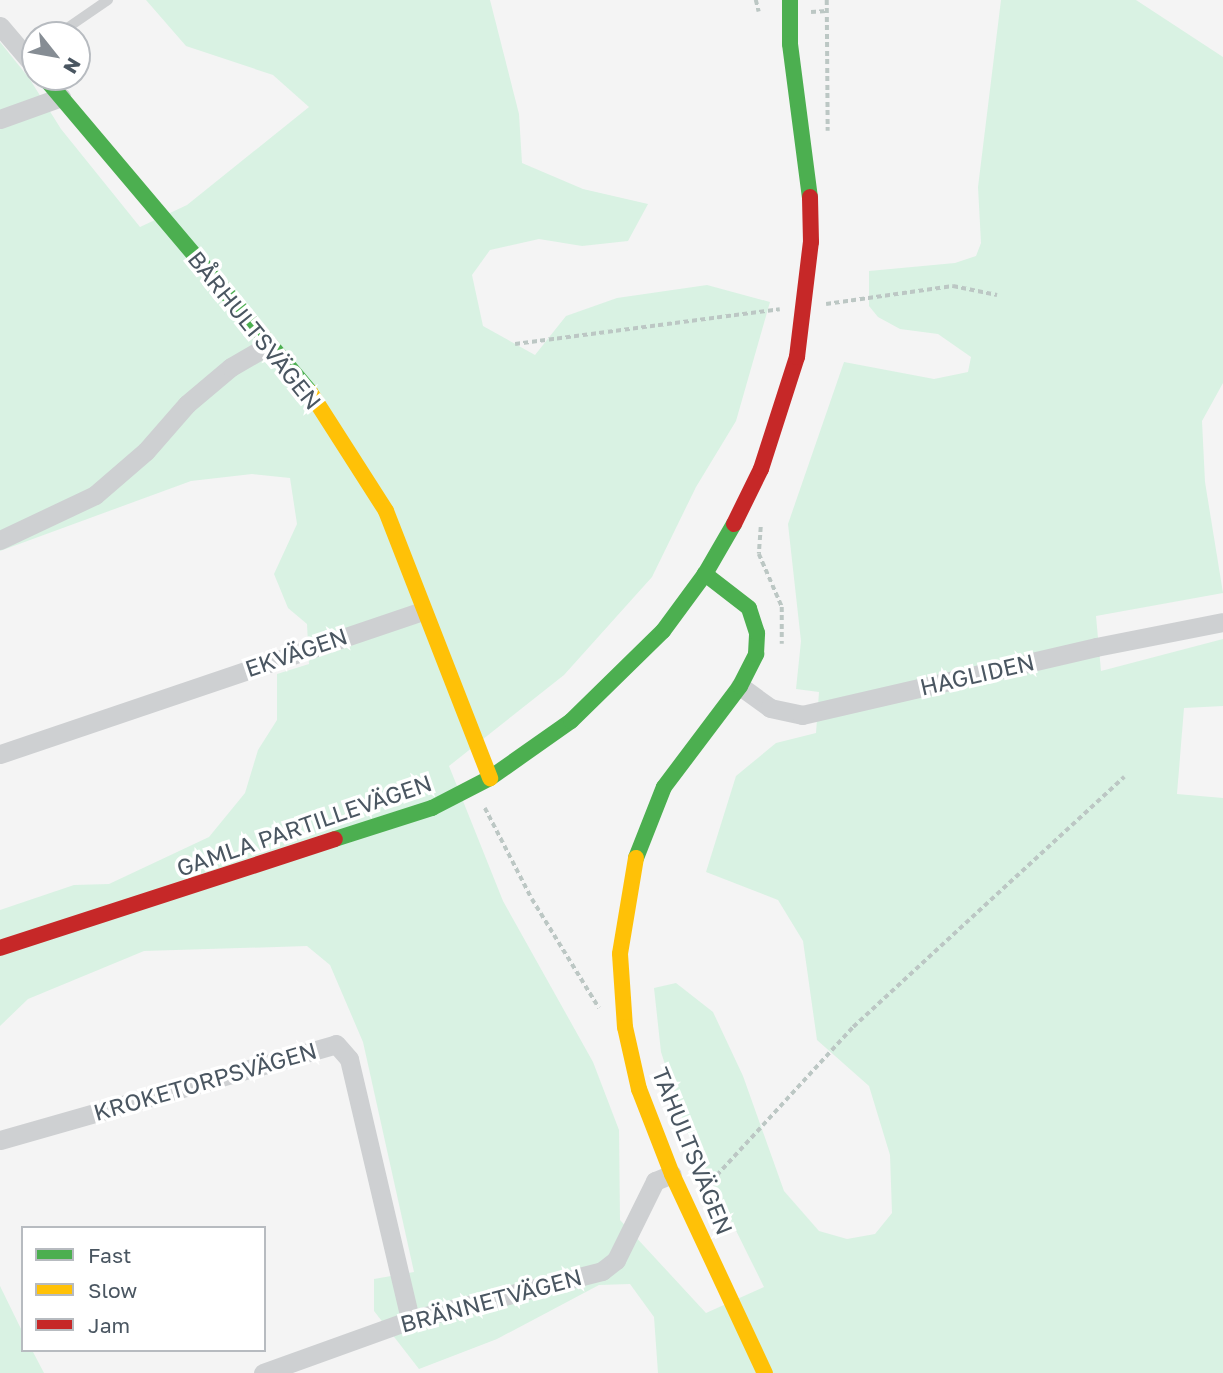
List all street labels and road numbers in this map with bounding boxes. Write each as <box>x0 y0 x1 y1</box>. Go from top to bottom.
street label: BÅRHULTSVÄGEN <box>183 245 327 415</box>
street label: EKVÄGEN <box>241 622 351 682</box>
street label: HAGLIDEN <box>917 647 1037 701</box>
street label: GAMLA PARTILLEVÄGEN <box>173 768 435 882</box>
street label: KROKETORPSVÄGEN <box>90 1036 320 1126</box>
street label: TAHULTSVÄGEN <box>647 1063 739 1239</box>
street label: BRÄNNETVÄGEN <box>397 1263 585 1337</box>

